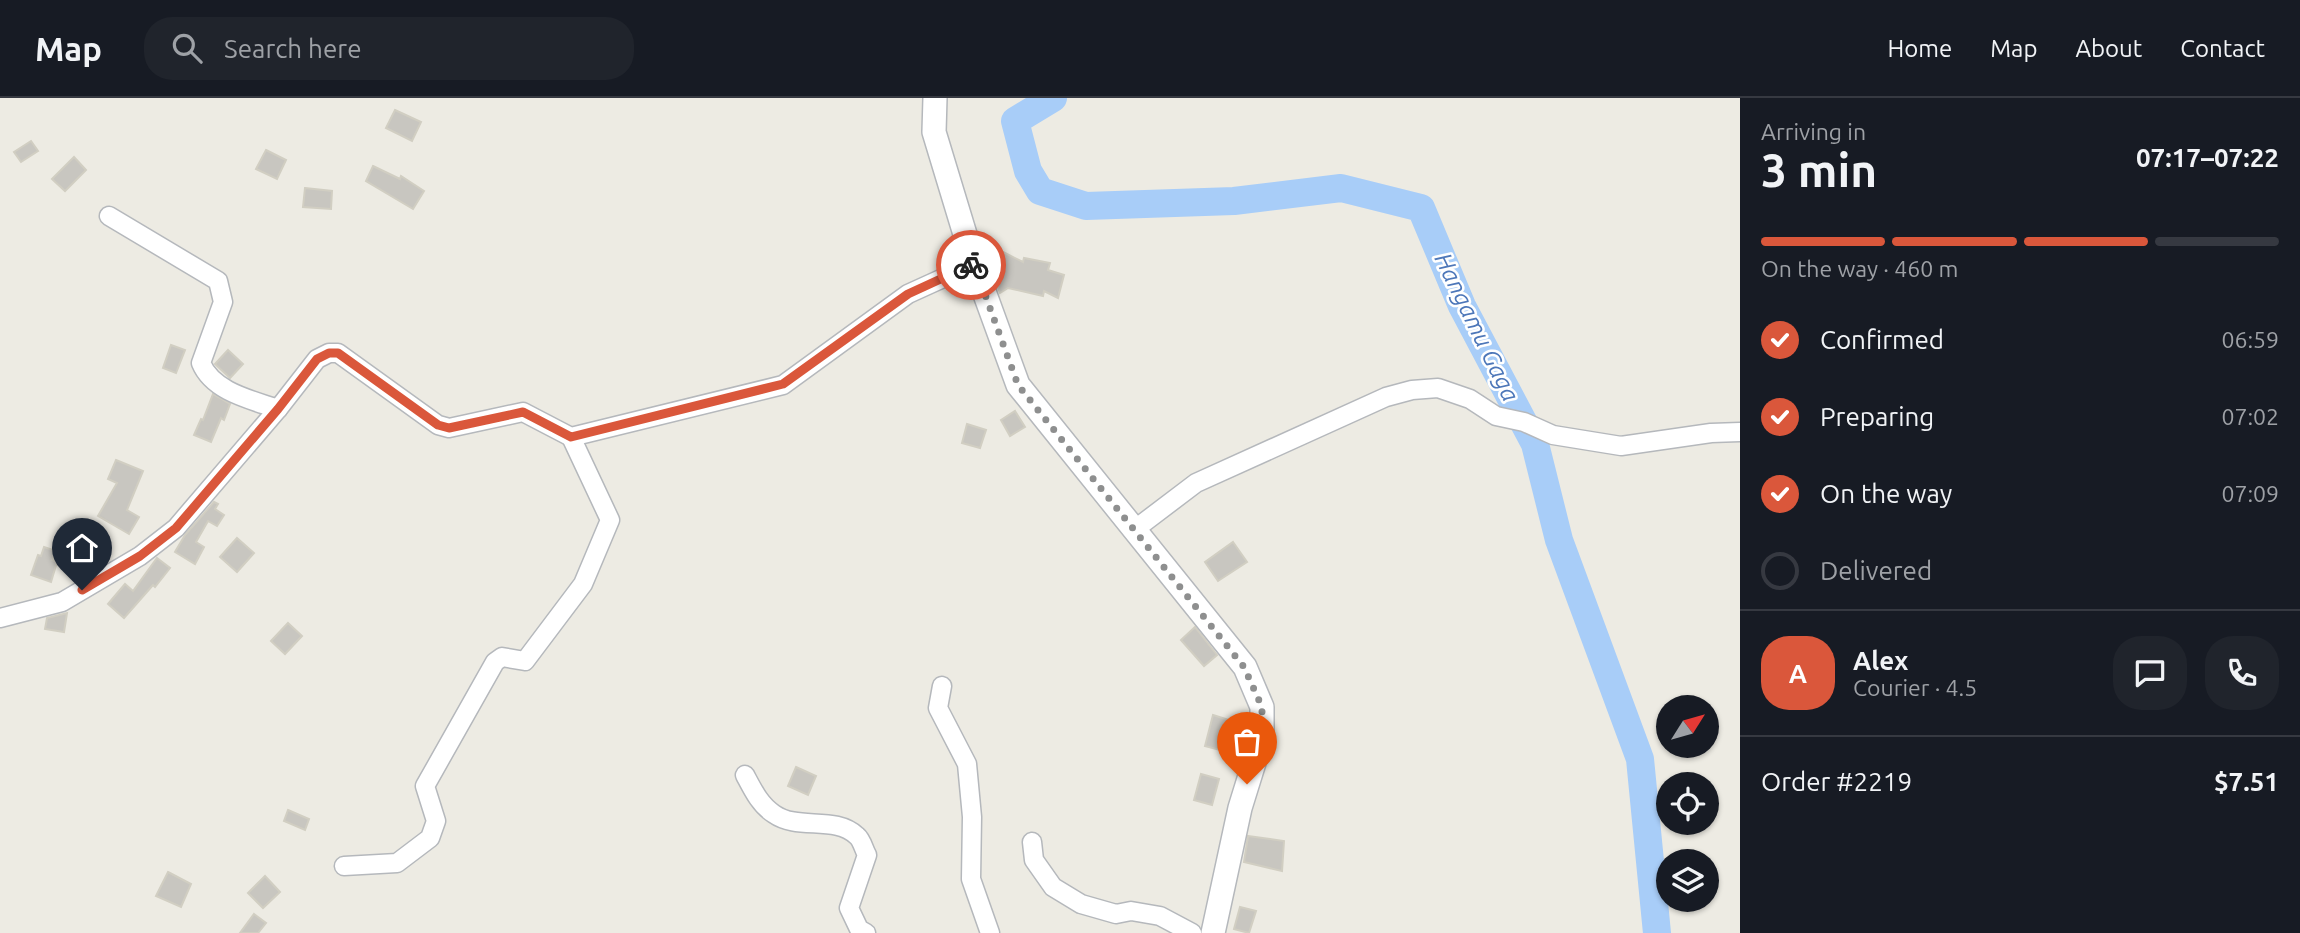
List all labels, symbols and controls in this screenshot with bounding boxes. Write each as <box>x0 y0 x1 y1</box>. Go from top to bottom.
search box <box>144 17 634 80</box>
icon: search <box>168 29 206 67</box>
text: Map <box>35 30 102 67</box>
text: Search here <box>224 34 362 63</box>
text: Home <box>1887 35 1952 62</box>
text: Map <box>1990 35 2037 62</box>
text: About <box>2075 35 2142 62</box>
text: Contact <box>2180 35 2265 62</box>
text: Arriving in <box>1761 119 1866 144</box>
text: 07:17–07:22 <box>2136 143 2279 172</box>
text: 3 min <box>1761 144 1877 196</box>
courier <box>936 230 1006 300</box>
icon: bike <box>952 246 990 284</box>
water label: Hangamu Gaga <box>1429 248 1525 406</box>
text: On the way · 460 m <box>1761 256 1958 281</box>
icon: check <box>1761 321 1799 359</box>
text: Confirmed <box>1820 325 1944 354</box>
text: 06:59 <box>2221 327 2279 352</box>
icon: check <box>1761 398 1799 436</box>
text: Preparing <box>1820 402 1934 431</box>
text: 07:02 <box>2221 404 2279 429</box>
icon: check <box>1761 475 1799 513</box>
text: On the way <box>1820 479 1952 508</box>
text: 07:09 <box>2221 481 2279 506</box>
pin <box>52 518 112 590</box>
icon: home <box>63 529 101 567</box>
text: Delivered <box>1820 556 1932 585</box>
button: chat <box>2113 636 2187 710</box>
button: phone <box>2205 636 2279 710</box>
text: Alex <box>1853 646 1908 675</box>
text: A <box>1789 659 1807 688</box>
text: Courier · 4.5 <box>1853 675 1977 700</box>
north arrow <box>1656 695 1718 758</box>
map controls <box>1656 695 1719 912</box>
pin <box>1217 712 1277 784</box>
icon: bag <box>1228 723 1266 761</box>
text: Order #2219 <box>1761 767 1912 796</box>
text: $7.51 <box>2214 767 2279 796</box>
button: locate <box>1656 772 1719 835</box>
button: layers <box>1656 849 1719 912</box>

